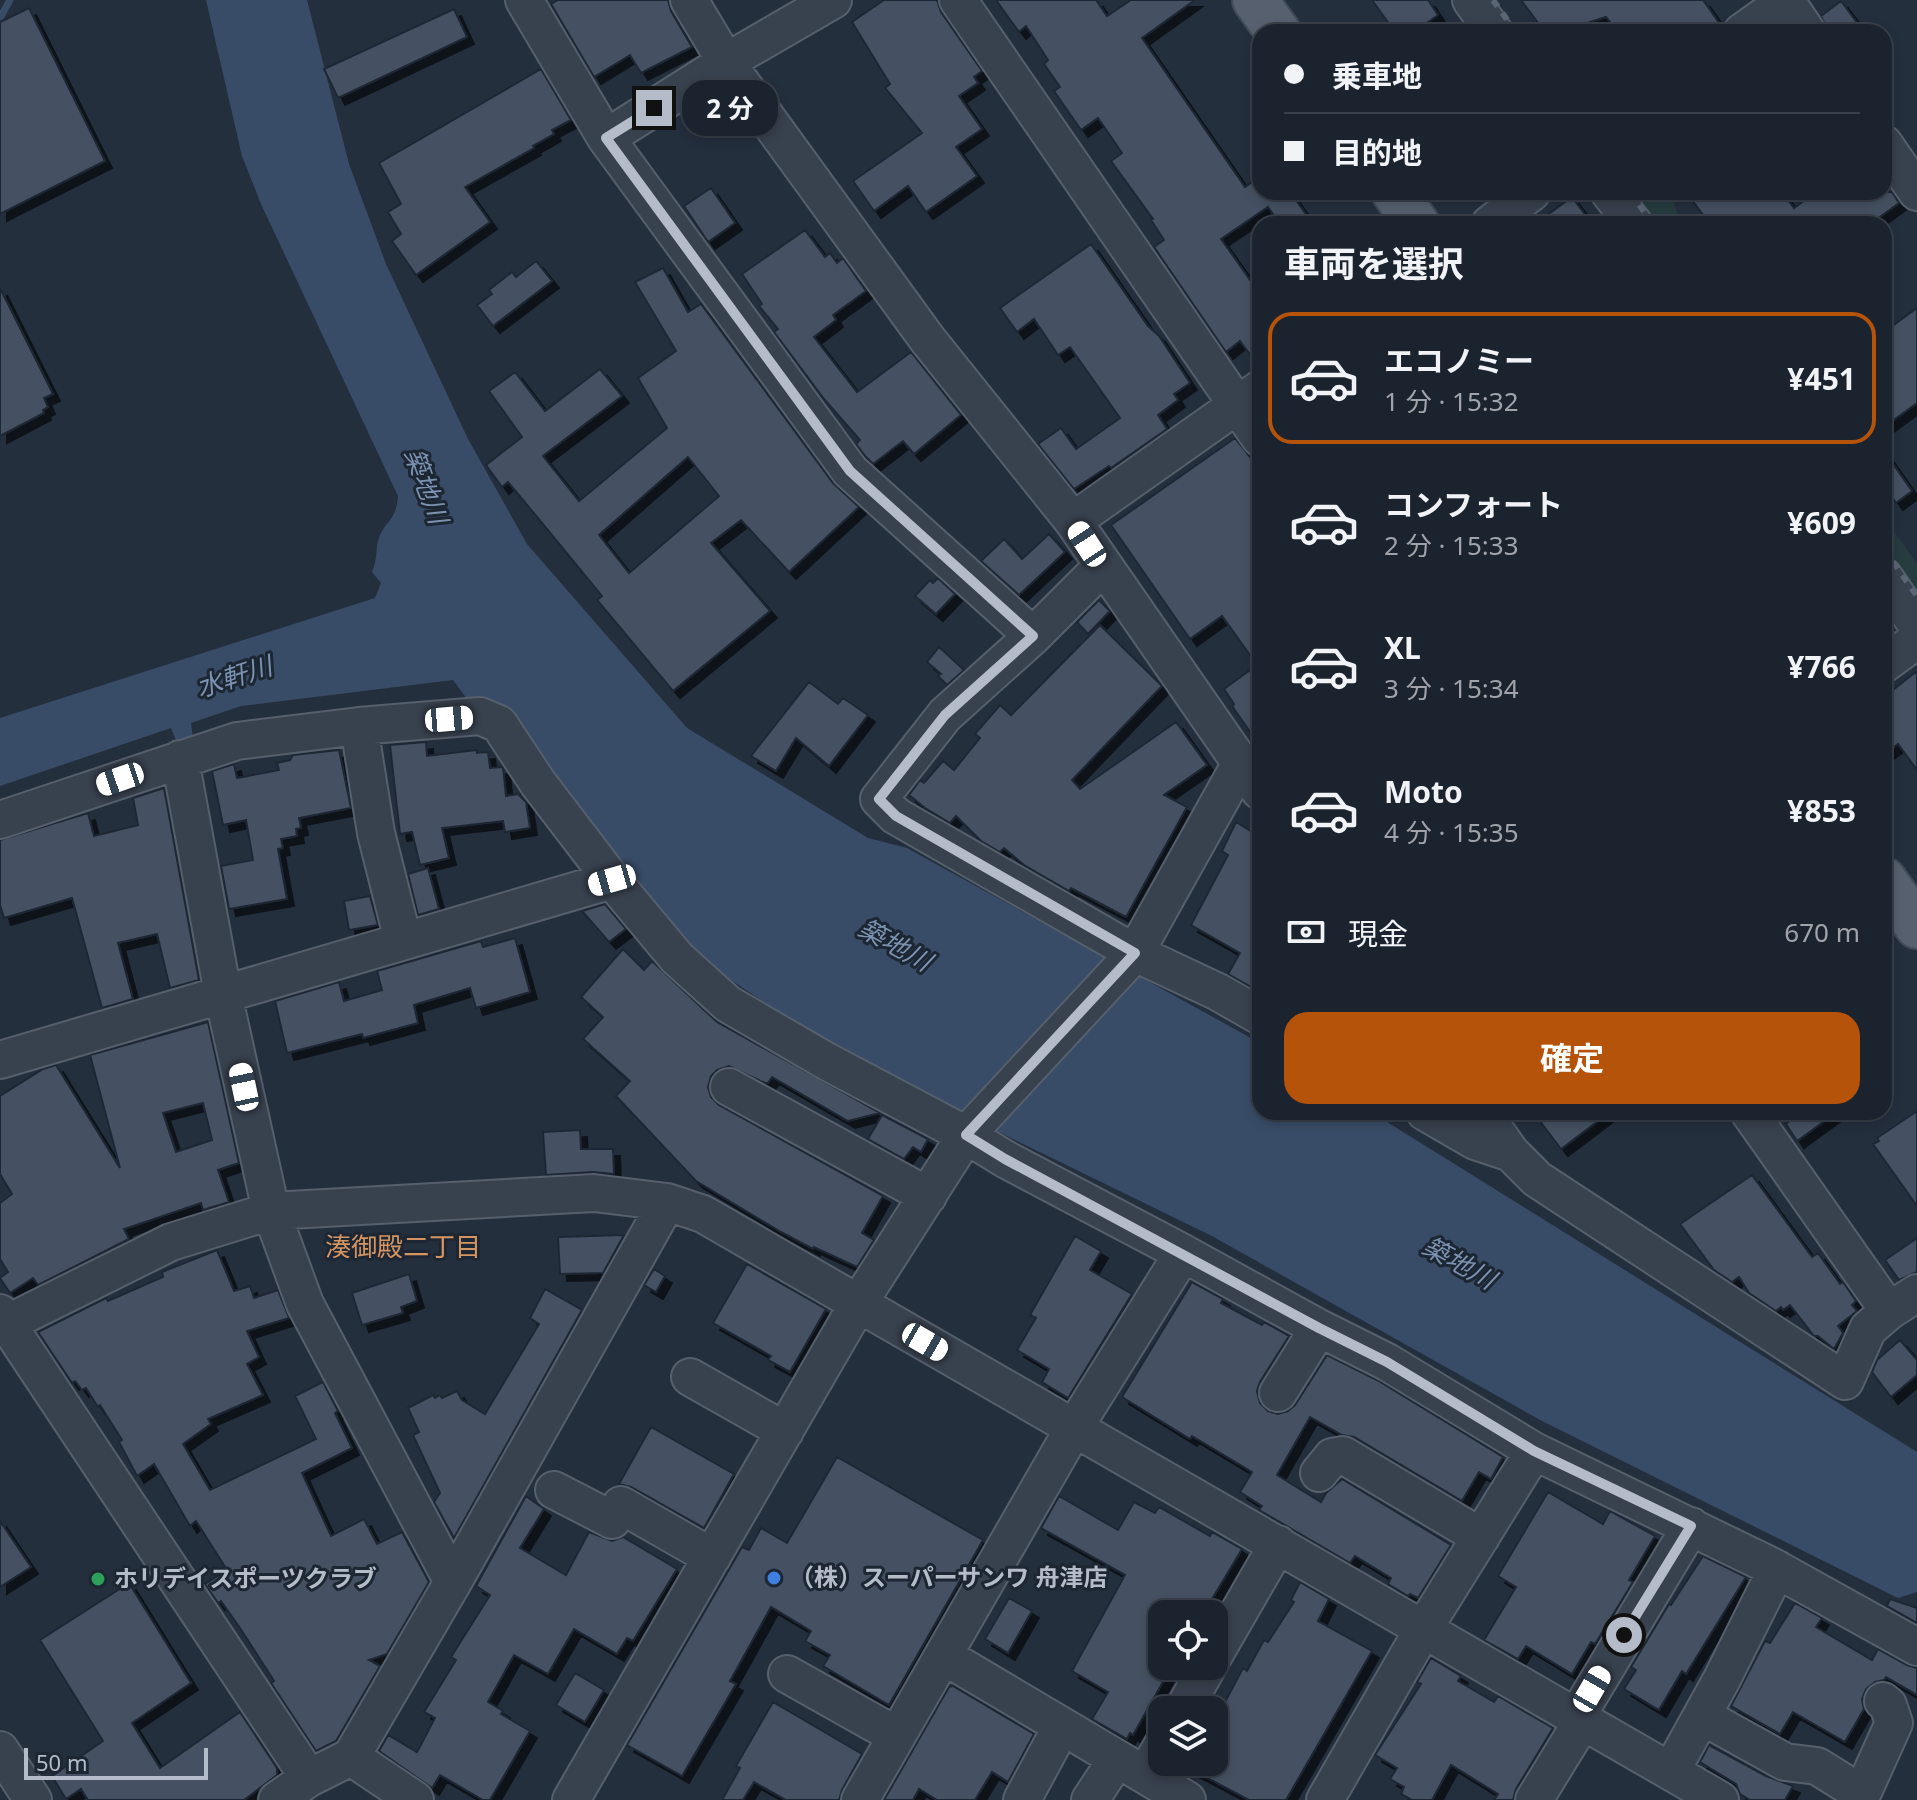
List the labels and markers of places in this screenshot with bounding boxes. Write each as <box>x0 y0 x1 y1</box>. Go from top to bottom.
place label: （株）スーパーサンワ 舟津店 <box>790 1560 1108 1593</box>
place label: ホリデイスポーツクラブ <box>114 1561 377 1594</box>
marker: （株）スーパーサンワ 舟津店 <box>765 1569 783 1587</box>
marker: ホリデイスポーツクラブ <box>89 1570 107 1588</box>

